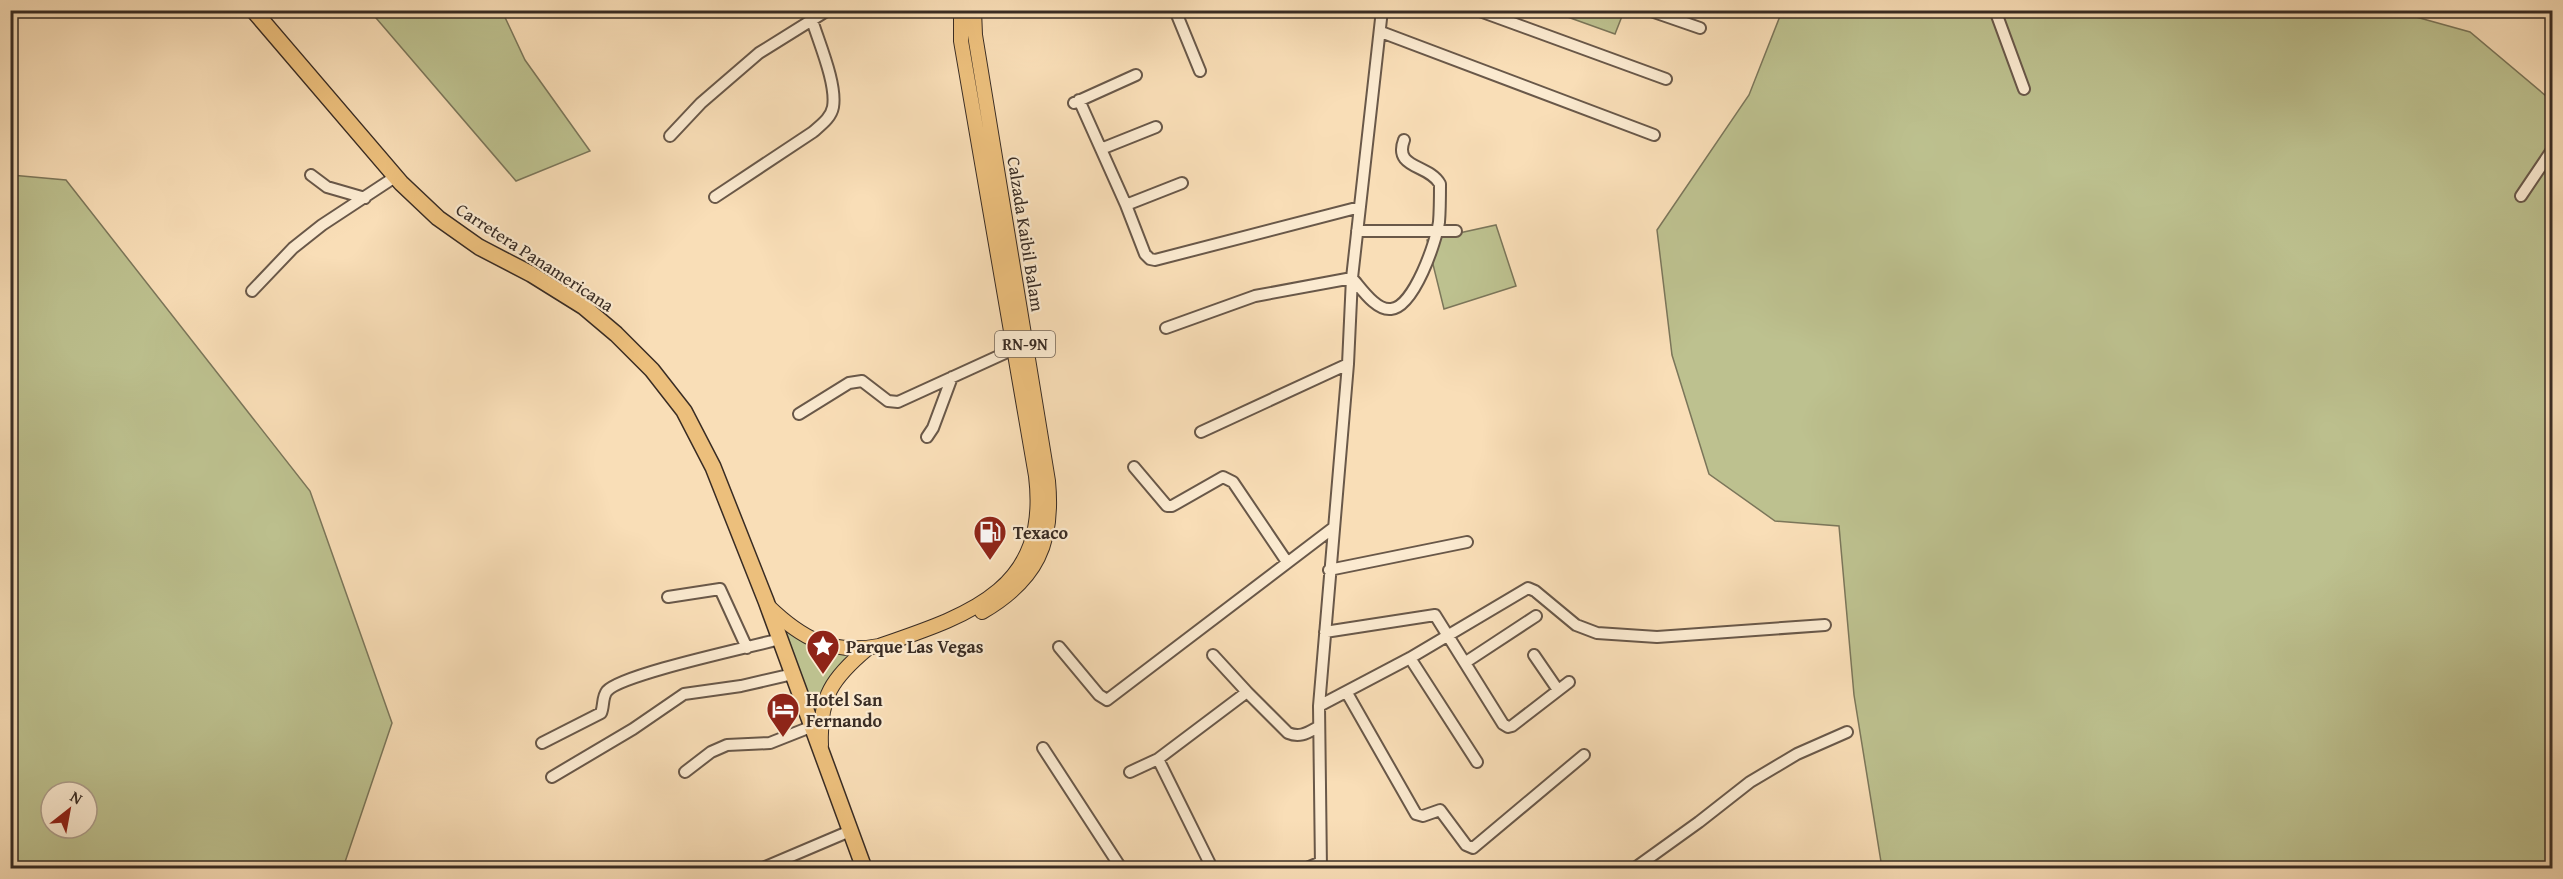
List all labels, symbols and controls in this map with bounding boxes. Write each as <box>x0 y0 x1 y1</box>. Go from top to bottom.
street label: Calzada Kaibil Balam <box>1000 155 1052 314</box>
street label: Carretera Panamericana <box>451 196 620 319</box>
road number: RN-9N <box>995 331 1055 357</box>
fuel station icon: Texaco <box>972 514 1008 561</box>
place label: Texaco <box>1013 519 1069 546</box>
place icon: Parque Las Vegas <box>805 628 841 675</box>
place label: Parque Las Vegas <box>846 633 984 660</box>
place label: Hotel San Fernando <box>806 686 883 734</box>
hotel icon: Hotel San Fernando <box>765 691 801 738</box>
north arrow <box>39 780 99 840</box>
text: N <box>66 784 88 810</box>

